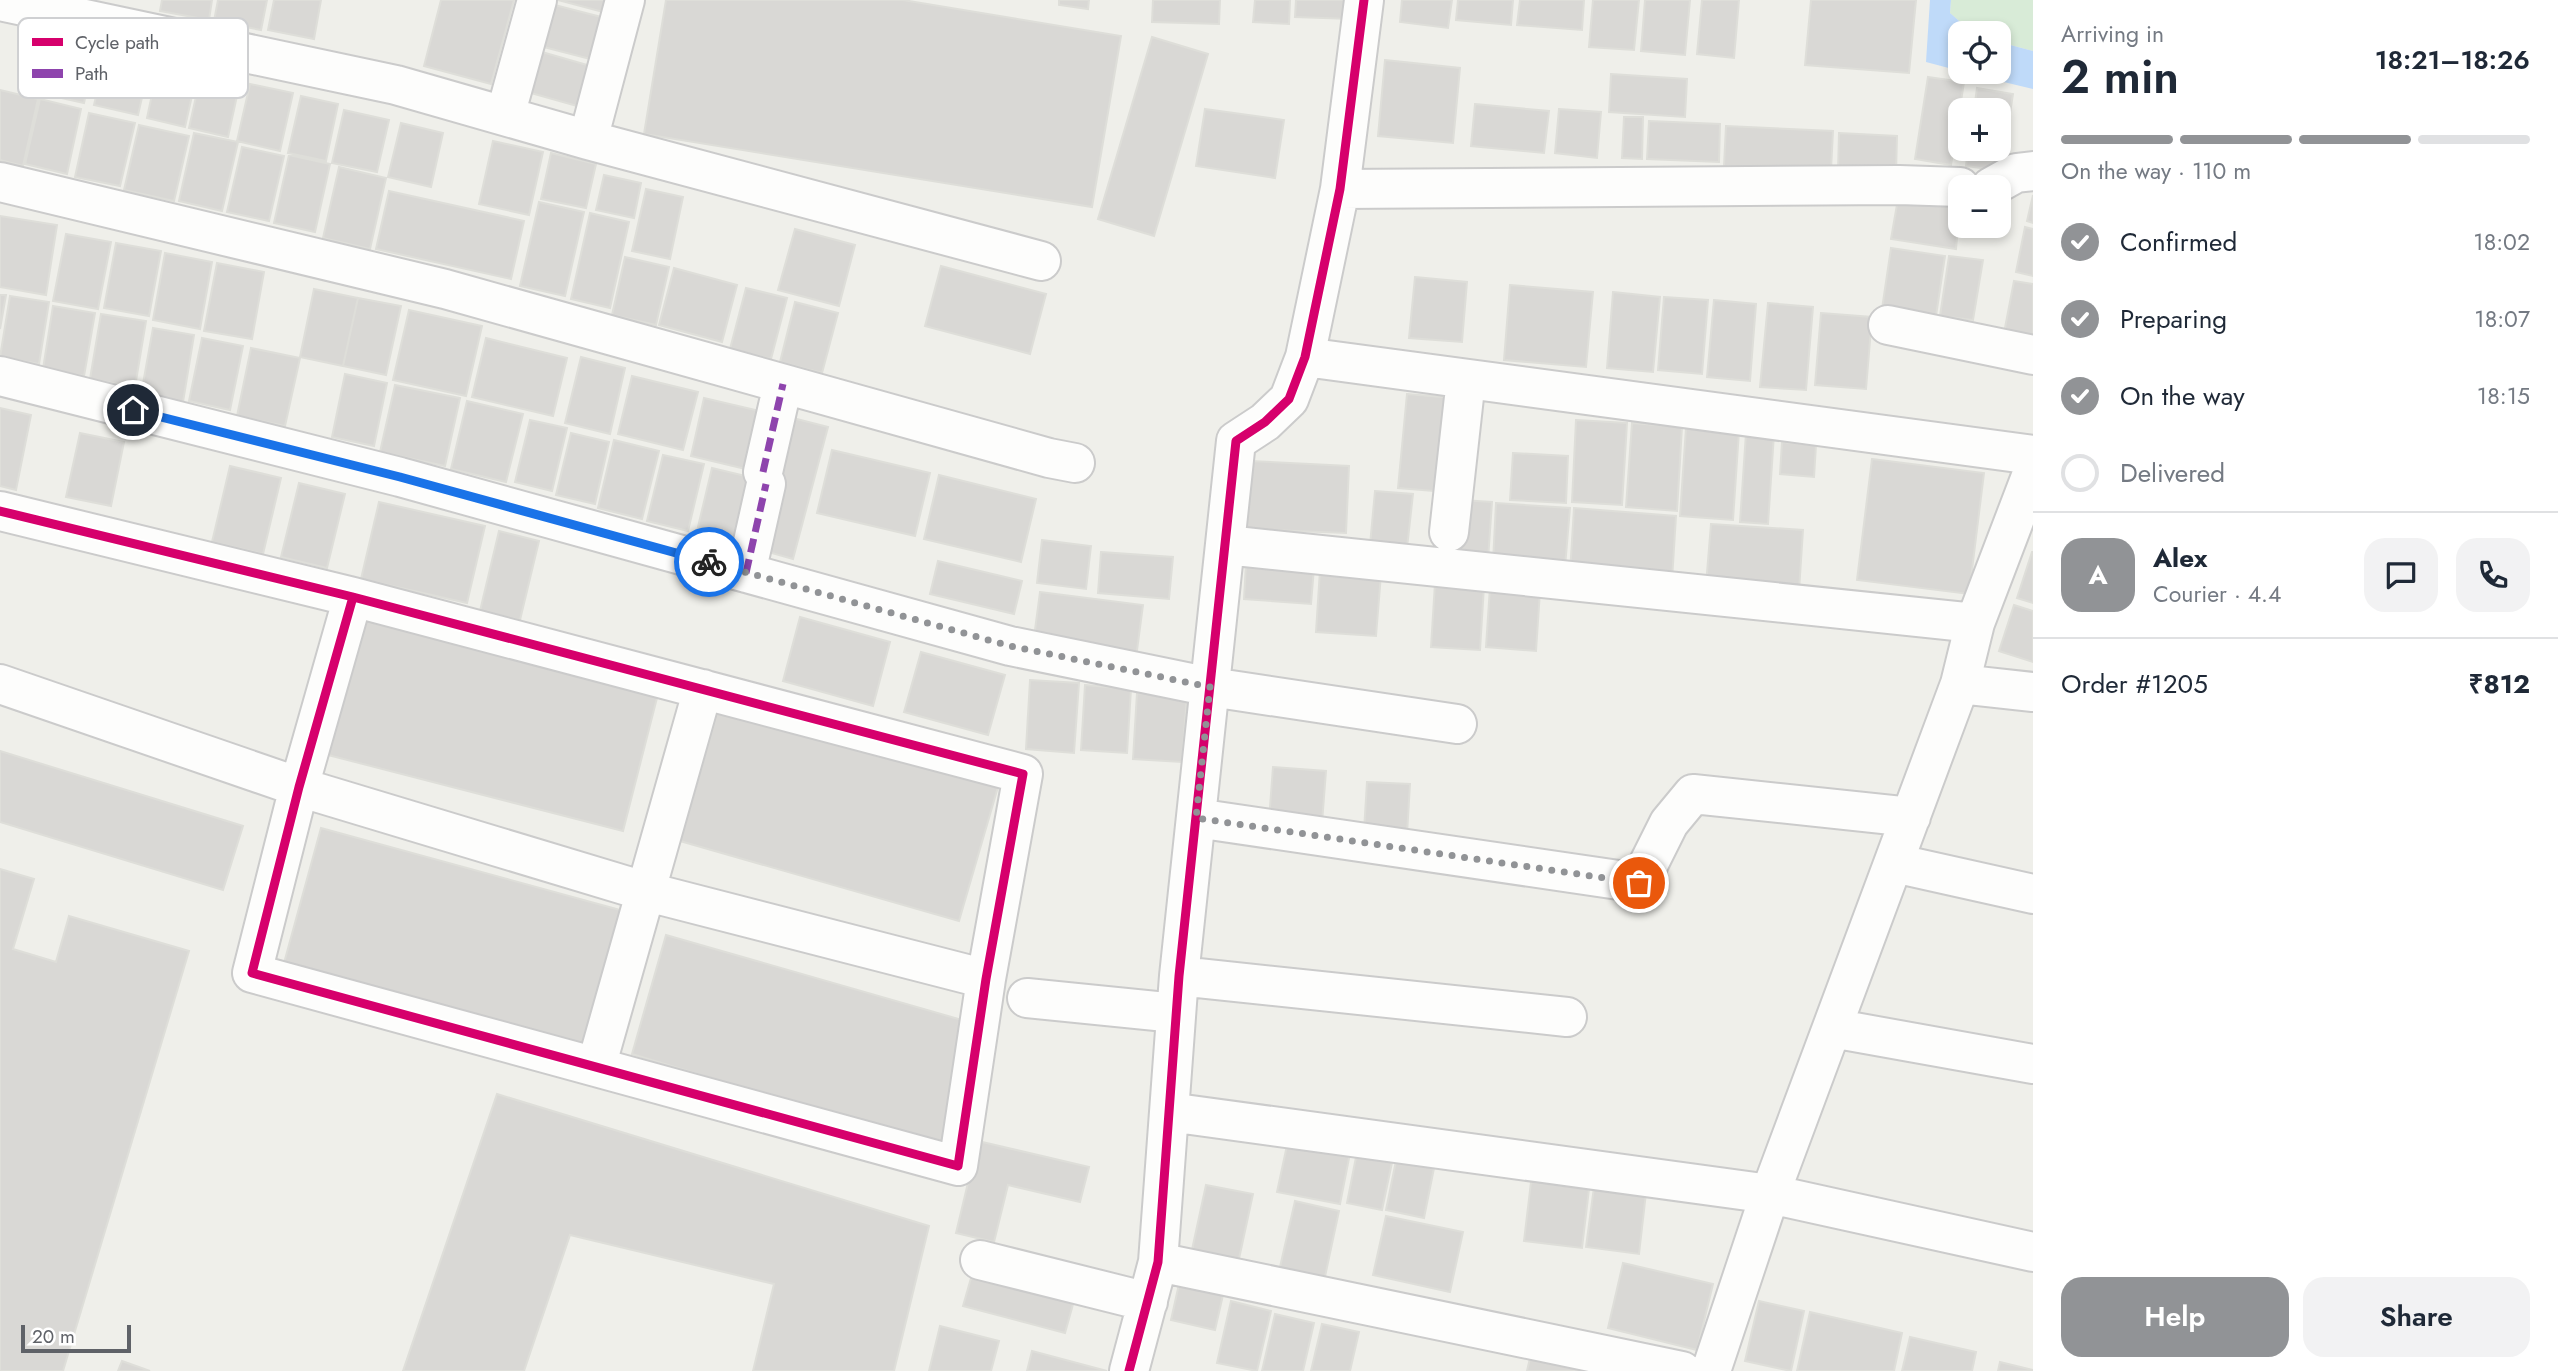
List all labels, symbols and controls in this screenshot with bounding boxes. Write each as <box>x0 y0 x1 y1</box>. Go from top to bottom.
text: Arriving in <box>2061 17 2164 51</box>
legend <box>18 18 248 98</box>
map controls <box>1948 21 2011 238</box>
button: locate <box>1948 21 2011 84</box>
text: Cycle path <box>75 29 160 56</box>
text: 18:21–18:26 <box>2375 41 2530 79</box>
text: 2 min <box>2061 44 2179 110</box>
text: Path <box>75 60 109 87</box>
button: + <box>1948 98 2011 161</box>
text: On the way · 110 m <box>2061 154 2251 188</box>
button: − <box>1948 175 2011 238</box>
icon: check <box>2061 223 2099 261</box>
text: Confirmed <box>2120 223 2237 261</box>
text: 18:02 <box>2473 225 2530 259</box>
icon: check <box>2061 300 2099 338</box>
text: Preparing <box>2120 300 2227 338</box>
text: 18:07 <box>2474 302 2530 336</box>
icon: check <box>2061 377 2099 415</box>
text: On the way <box>2120 377 2245 415</box>
text: 18:15 <box>2477 379 2530 413</box>
pin <box>103 380 163 440</box>
icon: home <box>114 391 152 429</box>
text: Delivered <box>2120 454 2225 492</box>
courier <box>674 527 744 597</box>
button: chat <box>2364 538 2438 612</box>
button: phone <box>2456 538 2530 612</box>
text: Alex <box>2153 539 2207 577</box>
icon: bike <box>690 543 728 581</box>
text: A <box>2088 556 2108 594</box>
text: Courier · 4.4 <box>2153 577 2281 611</box>
text: Order #1205 <box>2061 665 2208 703</box>
text: ₹812 <box>2469 665 2530 703</box>
pin <box>1609 853 1669 913</box>
icon: bag <box>1620 864 1658 902</box>
button: Help <box>2061 1277 2289 1357</box>
button: Share <box>2303 1277 2530 1357</box>
scale bar <box>21 1322 131 1354</box>
text: 20 m <box>32 1323 75 1350</box>

